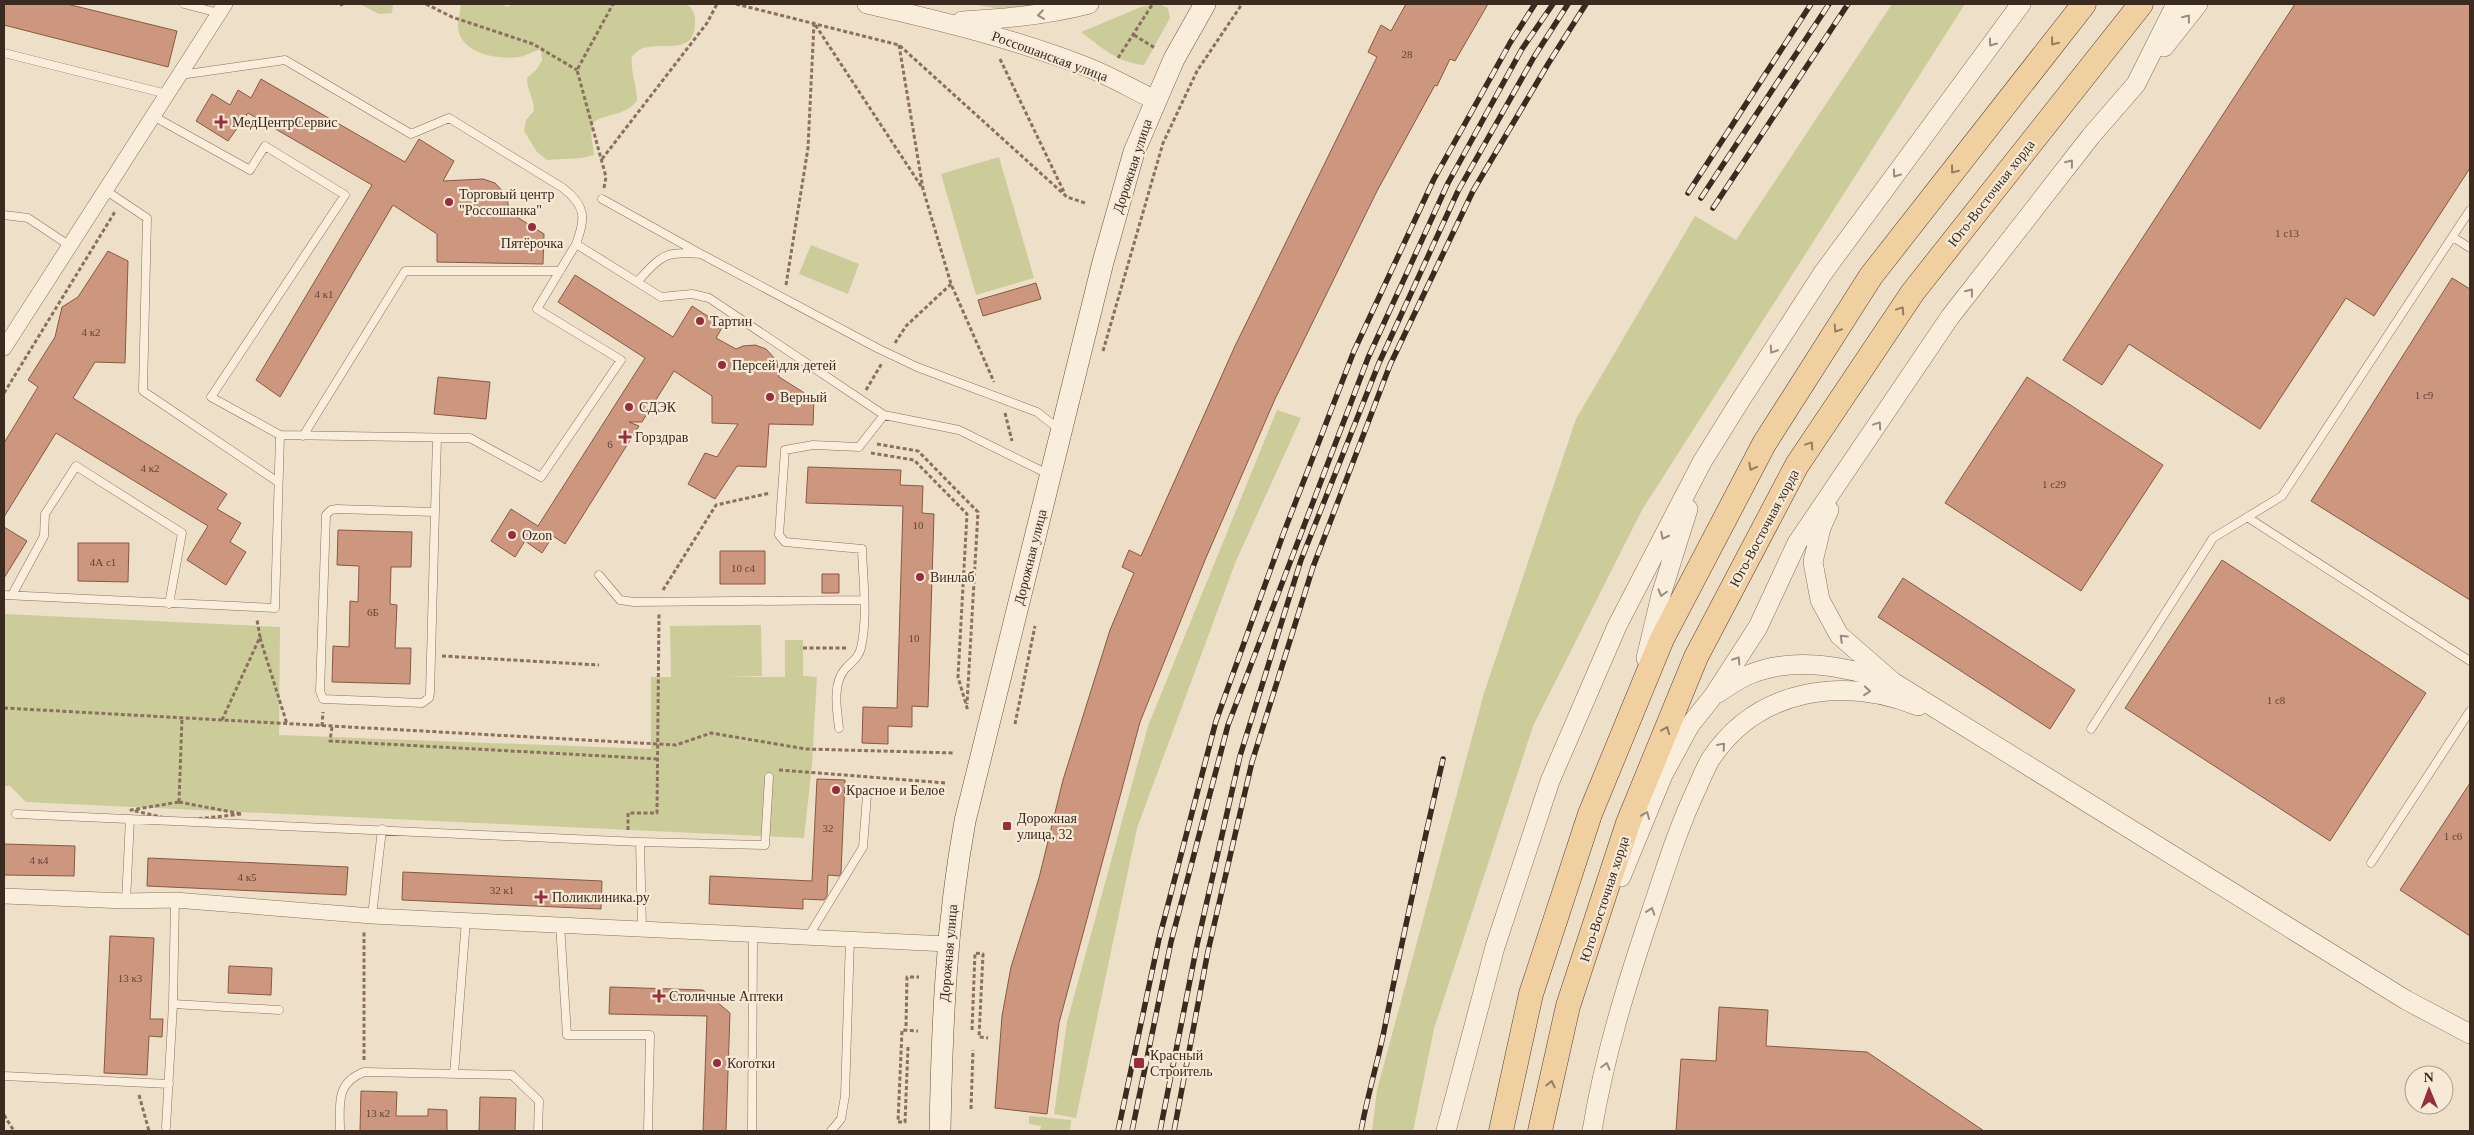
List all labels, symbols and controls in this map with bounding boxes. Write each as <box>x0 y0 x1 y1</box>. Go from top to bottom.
one-way arrow <box>1037 9 1046 19</box>
one-way arrow <box>2181 14 2190 23</box>
street label: Россошанская улица <box>990 29 1111 85</box>
one-way arrow <box>2052 36 2060 45</box>
one-way arrow <box>1989 37 1998 47</box>
house number: 28 <box>1402 48 1413 60</box>
marker: МедЦентрСервис <box>214 115 228 129</box>
place label: МедЦентрСервис <box>232 115 338 130</box>
street label: Дорожная улица <box>1110 116 1155 215</box>
street label: Юго-Восточная хорда <box>1945 136 2038 250</box>
one-way arrow <box>2064 160 2072 169</box>
one-way arrow <box>1952 164 1960 173</box>
one-way arrow <box>1893 168 1901 177</box>
place label: Торговый центр "Россошанка" <box>459 187 554 218</box>
marker: Торговый центр "Россошанка" <box>443 196 455 208</box>
marker: Пятёрочка <box>526 221 538 233</box>
house number: 1 с13 <box>2275 227 2300 239</box>
place label: Пятёрочка <box>501 236 564 251</box>
house number: 4 к1 <box>314 288 334 300</box>
one-way arrow <box>1964 288 1973 298</box>
one-way arrow <box>1895 306 1904 316</box>
place label: Тартин <box>710 314 753 329</box>
marker: Тартин <box>694 315 706 327</box>
one-way arrow <box>1834 323 1843 333</box>
house number: 4 к2 <box>81 326 101 338</box>
one-way arrow <box>1770 345 1779 354</box>
place label: Персей для детей <box>732 358 837 373</box>
marker: Персей для детей <box>716 359 728 371</box>
house number: 1 с9 <box>2415 389 2434 401</box>
place label: Верный <box>780 390 827 405</box>
marker: Верный <box>764 391 776 403</box>
place label: СДЭК <box>639 400 677 415</box>
marker: СДЭК <box>623 401 635 413</box>
one-way arrow <box>1872 422 1881 431</box>
place label: Горздрав <box>635 430 689 445</box>
marker: Горздрав <box>619 431 631 443</box>
house number: 6 <box>607 438 613 450</box>
one-way arrow <box>1804 441 1813 451</box>
house number: 4 к2 <box>140 462 160 474</box>
one-way arrow <box>1748 462 1758 471</box>
street label: Юго-Восточная хорда <box>1727 466 1802 590</box>
house number: 1 с29 <box>2042 478 2067 490</box>
street label: Дорожная улица <box>1011 507 1050 607</box>
house number: 10 <box>913 519 924 531</box>
place label: Ozon <box>522 528 552 543</box>
marker: Ozon <box>506 529 518 541</box>
one-way arrow <box>1660 530 1670 539</box>
house number: 4А с1 <box>90 556 116 568</box>
house number: 10 с4 <box>731 562 756 574</box>
place label: Винлаб <box>930 570 975 585</box>
marker: Винлаб <box>914 571 926 583</box>
one-way arrow <box>1658 588 1668 596</box>
house number: 6Б <box>367 606 379 618</box>
house number: 10 <box>909 632 920 644</box>
one-way arrow <box>1840 635 1849 644</box>
one-way arrow <box>1731 657 1740 666</box>
one-way arrow <box>1863 686 1871 697</box>
house number: 1 с8 <box>2267 694 2286 706</box>
one-way arrow <box>1660 726 1671 735</box>
one-way arrow <box>1717 743 1726 752</box>
place label: Красное и Белое <box>846 783 945 798</box>
marker: Красное и Белое <box>830 784 842 796</box>
place label: Дорожная улица, 32 <box>1017 811 1078 842</box>
one-way arrow <box>1640 811 1651 820</box>
marker: Дорожная улица, 32 <box>1001 820 1013 832</box>
house number: 32 <box>823 822 834 834</box>
house number: 1 с6 <box>2444 830 2463 842</box>
street label: Юго-Восточная хорда <box>1577 834 1632 964</box>
house number: 4 к4 <box>29 854 49 866</box>
house number: 4 к5 <box>237 871 257 883</box>
house number: 32 к1 <box>490 884 514 896</box>
marker: Поликлиника.ру <box>534 890 548 904</box>
place label: Поликлиника.ру <box>552 890 650 905</box>
street label: Дорожная улица <box>937 903 960 1003</box>
one-way arrow <box>1646 907 1656 915</box>
house number: 13 к3 <box>118 972 143 984</box>
place label: Столичные Аптеки <box>669 989 784 1004</box>
marker: Столичные Аптеки <box>653 990 665 1002</box>
place label: Красный Строитель <box>1150 1048 1213 1079</box>
place label: Коготки <box>727 1056 776 1071</box>
marker: Красный Строитель <box>1132 1056 1146 1070</box>
marker: Коготки <box>711 1057 723 1069</box>
one-way arrow <box>1600 1062 1611 1071</box>
north arrow <box>2404 1065 2454 1115</box>
text: N <box>2424 1070 2434 1085</box>
one-way arrow <box>1545 1079 1556 1088</box>
house number: 13 к2 <box>366 1107 390 1119</box>

